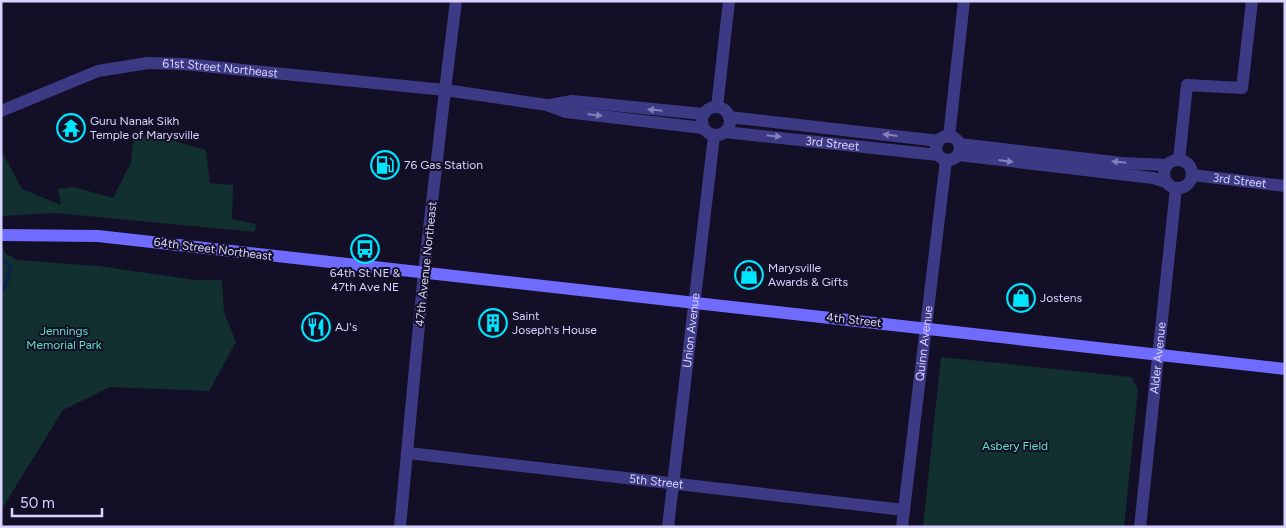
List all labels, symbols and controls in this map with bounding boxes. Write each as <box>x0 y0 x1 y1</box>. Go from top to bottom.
street label: 61st Street Northeast <box>162 56 279 80</box>
one-way arrow <box>646 106 662 114</box>
one-way arrow <box>587 111 603 119</box>
temple icon: Guru Nanak Sikh Temple of Marysville <box>56 113 86 143</box>
place label: Guru Nanak Sikh Temple of Marysville <box>90 114 200 142</box>
one-way arrow <box>882 131 898 139</box>
one-way arrow <box>766 132 782 140</box>
street label: 3rd Street <box>805 134 861 154</box>
fuel station icon: 76 Gas Station <box>370 150 400 180</box>
one-way arrow <box>998 157 1014 165</box>
place label: 76 Gas Station <box>404 158 483 172</box>
one-way arrow <box>1110 158 1126 166</box>
street label: 3rd Street <box>1212 170 1268 191</box>
street label: 47th Avenue Northeast <box>412 200 440 327</box>
bus stop icon: 64th St NE & 47th Ave NE <box>350 234 380 264</box>
street label: 64th Street Northeast <box>153 235 274 263</box>
shop icon: Marysville Awards & Gifts <box>734 260 764 290</box>
place label: Marysville Awards & Gifts <box>768 261 849 289</box>
place label: 64th St NE & 47th Ave NE <box>330 266 400 294</box>
shop icon: Jostens <box>1006 283 1036 313</box>
place label: Jostens <box>1040 291 1082 305</box>
street label: Union Avenue <box>680 292 703 369</box>
street label: Quinn Avenue <box>913 304 936 382</box>
building icon: Saint Joseph's House <box>478 308 508 338</box>
place label: Saint Joseph's House <box>512 309 597 337</box>
street label: 4th Street <box>826 310 883 330</box>
restaurant icon: AJ's <box>301 312 331 342</box>
place label: AJ's <box>335 320 358 334</box>
street label: Alder Avenue <box>1147 321 1169 395</box>
park label: Jennings Memorial Park <box>26 324 102 352</box>
park label: Asbery Field <box>982 439 1048 453</box>
street label: 5th Street <box>628 471 685 492</box>
scale bar <box>12 486 102 518</box>
text: 50 m <box>20 494 55 512</box>

